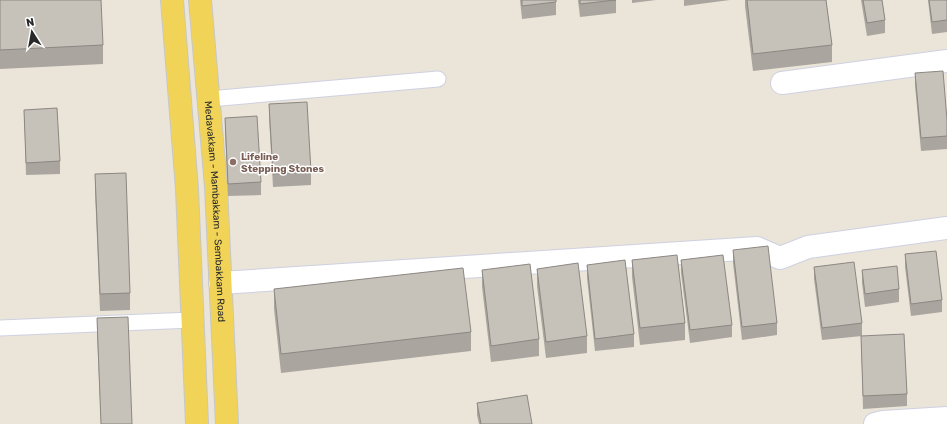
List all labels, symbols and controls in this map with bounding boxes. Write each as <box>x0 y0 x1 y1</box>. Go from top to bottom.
north arrow <box>12 12 52 52</box>
text: N <box>25 16 35 30</box>
street label: Medavakkam - Mambakkam - Sembakkam Road <box>202 100 227 322</box>
place label: Lifeline Stepping Stones <box>241 151 324 175</box>
marker: Lifeline Stepping Stones <box>228 157 238 167</box>

